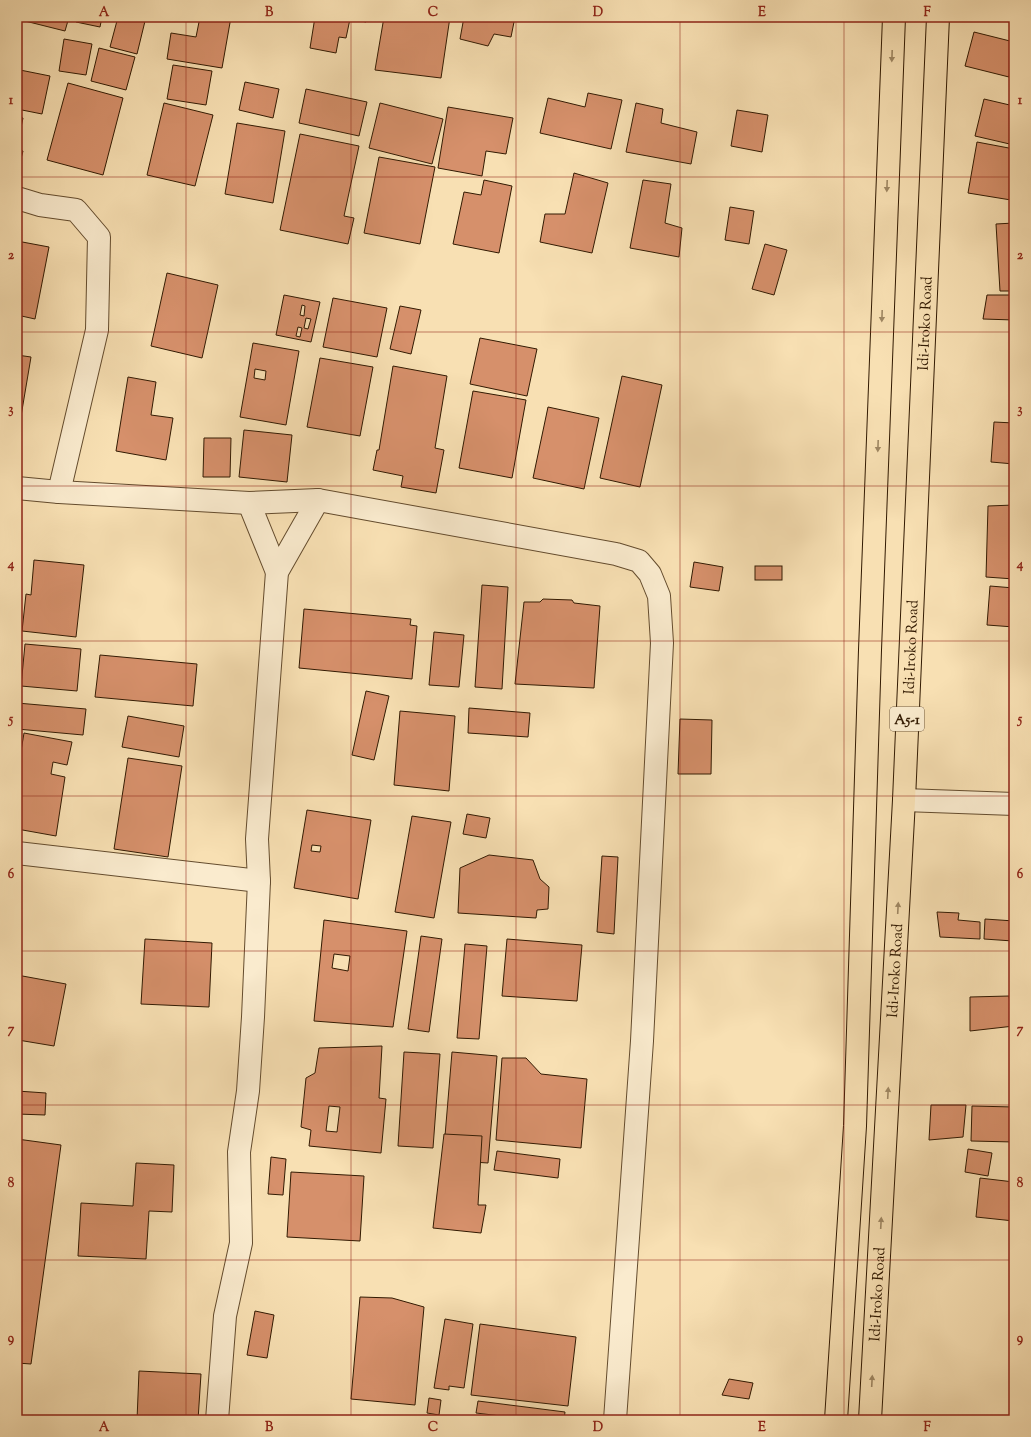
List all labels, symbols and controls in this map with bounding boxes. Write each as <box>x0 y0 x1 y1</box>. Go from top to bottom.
text: A <box>99 4 110 22</box>
text: B <box>265 4 274 22</box>
text: C <box>428 4 438 22</box>
text: D <box>593 4 603 22</box>
text: E <box>758 4 766 22</box>
text: F <box>923 4 931 22</box>
one-way arrow <box>889 50 896 62</box>
text: 1 <box>9 92 14 110</box>
text: 1 <box>1018 92 1023 110</box>
one-way arrow <box>884 180 891 192</box>
text: 2 <box>8 247 15 265</box>
text: 2 <box>1017 247 1024 265</box>
street label: Idi-Iroko Road <box>914 275 939 371</box>
one-way arrow <box>879 310 886 322</box>
text: 3 <box>8 401 14 419</box>
text: 3 <box>1017 401 1023 419</box>
one-way arrow <box>874 440 881 452</box>
text: 4 <box>7 556 15 574</box>
text: 4 <box>1016 556 1024 574</box>
street label: Idi-Iroko Road <box>900 599 925 695</box>
road number: A5-1 <box>890 707 924 731</box>
text: 5 <box>8 711 14 729</box>
text: 5 <box>1017 711 1023 729</box>
text: 6 <box>8 866 15 884</box>
text: 6 <box>1017 866 1024 884</box>
one-way arrow <box>895 901 901 914</box>
street label: Idi-Iroko Road <box>883 922 909 1019</box>
text: 7 <box>8 1021 15 1039</box>
text: 7 <box>1017 1021 1024 1039</box>
one-way arrow <box>884 1087 891 1099</box>
text: 8 <box>8 1175 15 1193</box>
text: 8 <box>1017 1175 1024 1193</box>
one-way arrow <box>877 1217 884 1229</box>
street label: Idi-Iroko Road <box>865 1246 891 1342</box>
text: 9 <box>8 1330 15 1348</box>
text: 9 <box>1017 1330 1024 1348</box>
one-way arrow <box>869 1375 876 1387</box>
text: A <box>99 1419 110 1437</box>
text: B <box>265 1419 274 1437</box>
text: C <box>428 1419 438 1437</box>
text: D <box>593 1419 603 1437</box>
text: E <box>758 1419 766 1437</box>
text: F <box>923 1419 931 1437</box>

